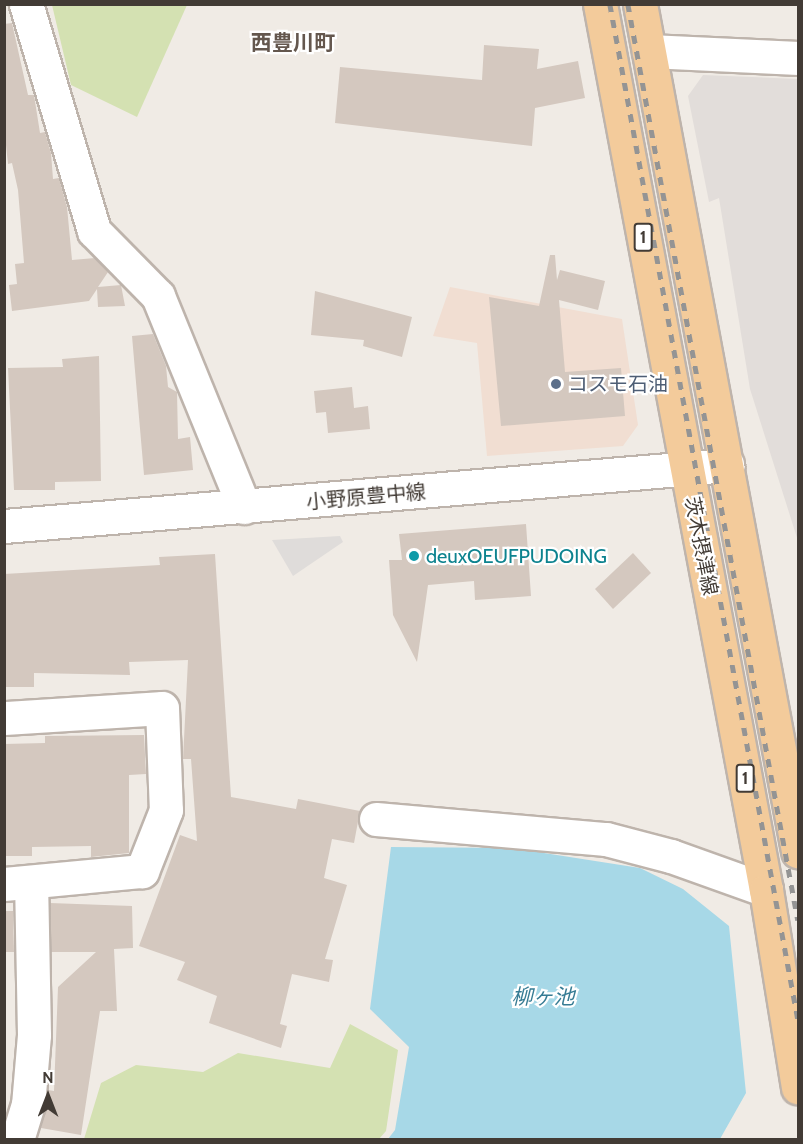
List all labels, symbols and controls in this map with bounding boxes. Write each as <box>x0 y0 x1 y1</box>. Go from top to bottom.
district label: 西豊川町 <box>251 30 335 56</box>
road number: 1 <box>632 222 654 252</box>
place label: コスモ石油 <box>568 372 668 396</box>
marker: コスモ石油 <box>549 377 563 391</box>
street label: 小野原豊中線 <box>305 480 427 514</box>
street label: 茨木摂津線 <box>680 495 722 597</box>
place label: deuxOEUFPUDOING <box>426 544 607 568</box>
marker: deuxOEUFPUDOING <box>407 549 421 563</box>
road number: 1 <box>734 763 756 793</box>
water label: 柳ヶ池 <box>512 984 574 1010</box>
north arrow <box>18 1066 78 1126</box>
text: N <box>42 1068 54 1087</box>

